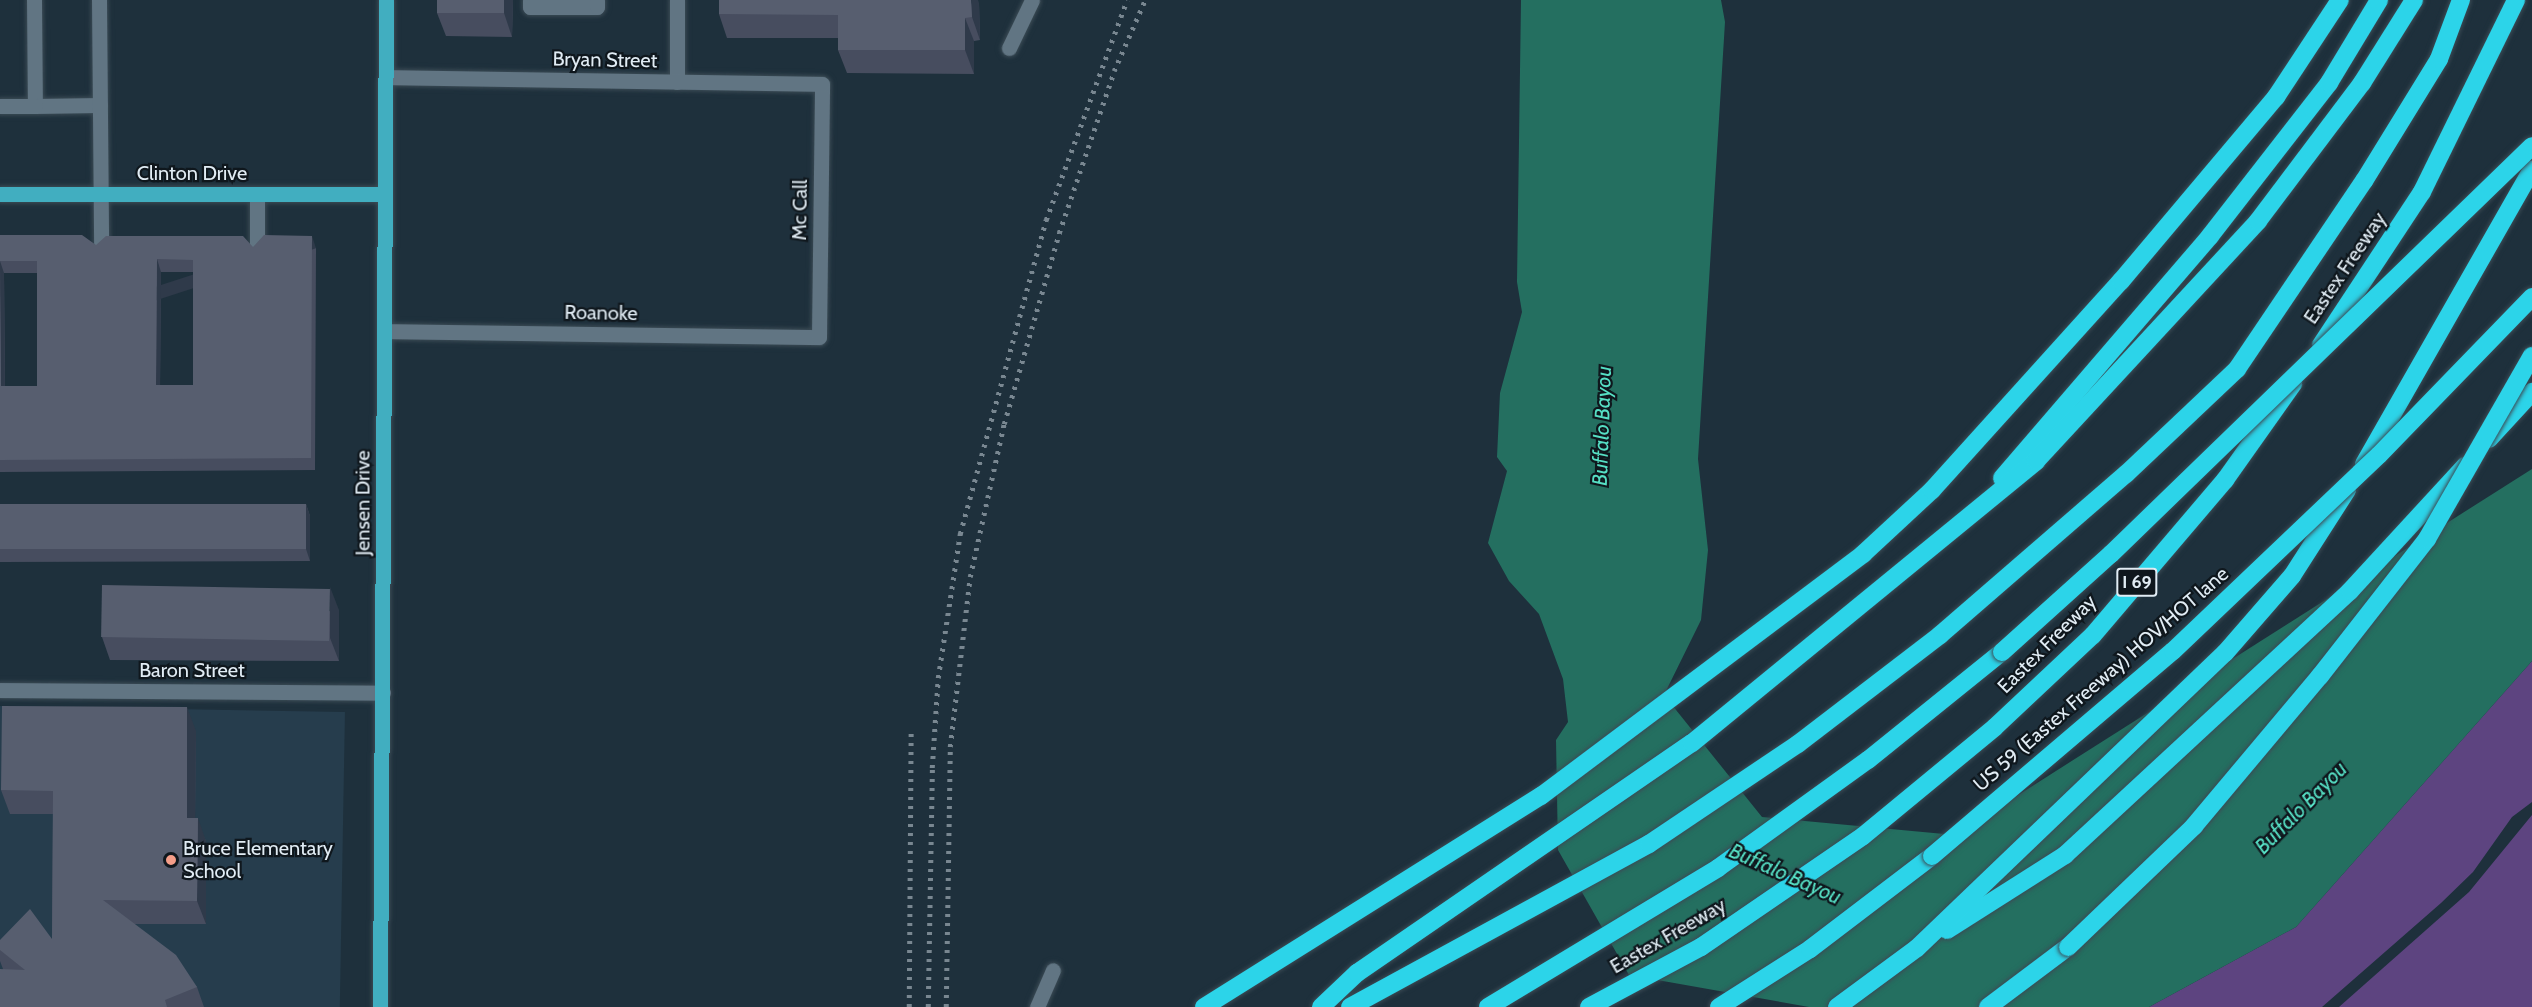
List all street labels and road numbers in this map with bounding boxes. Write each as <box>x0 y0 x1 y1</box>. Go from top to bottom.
street label: Bryan Street <box>552 47 658 73</box>
street label: Clinton Drive <box>137 161 247 185</box>
street label: Mc Call <box>787 179 813 241</box>
street label: Eastex Freeway <box>2299 208 2391 328</box>
street label: Roanoke <box>564 300 638 326</box>
street label: Jensen Drive <box>351 450 375 556</box>
street label: US 59 (Eastex Freeway) HOV/HOT lane <box>1969 562 2233 796</box>
road number: I 69 <box>2116 567 2158 597</box>
street label: Eastex Freeway <box>1993 590 2101 698</box>
street label: Baron Street <box>139 658 245 682</box>
street label: Eastex Freeway <box>1606 893 1730 979</box>

